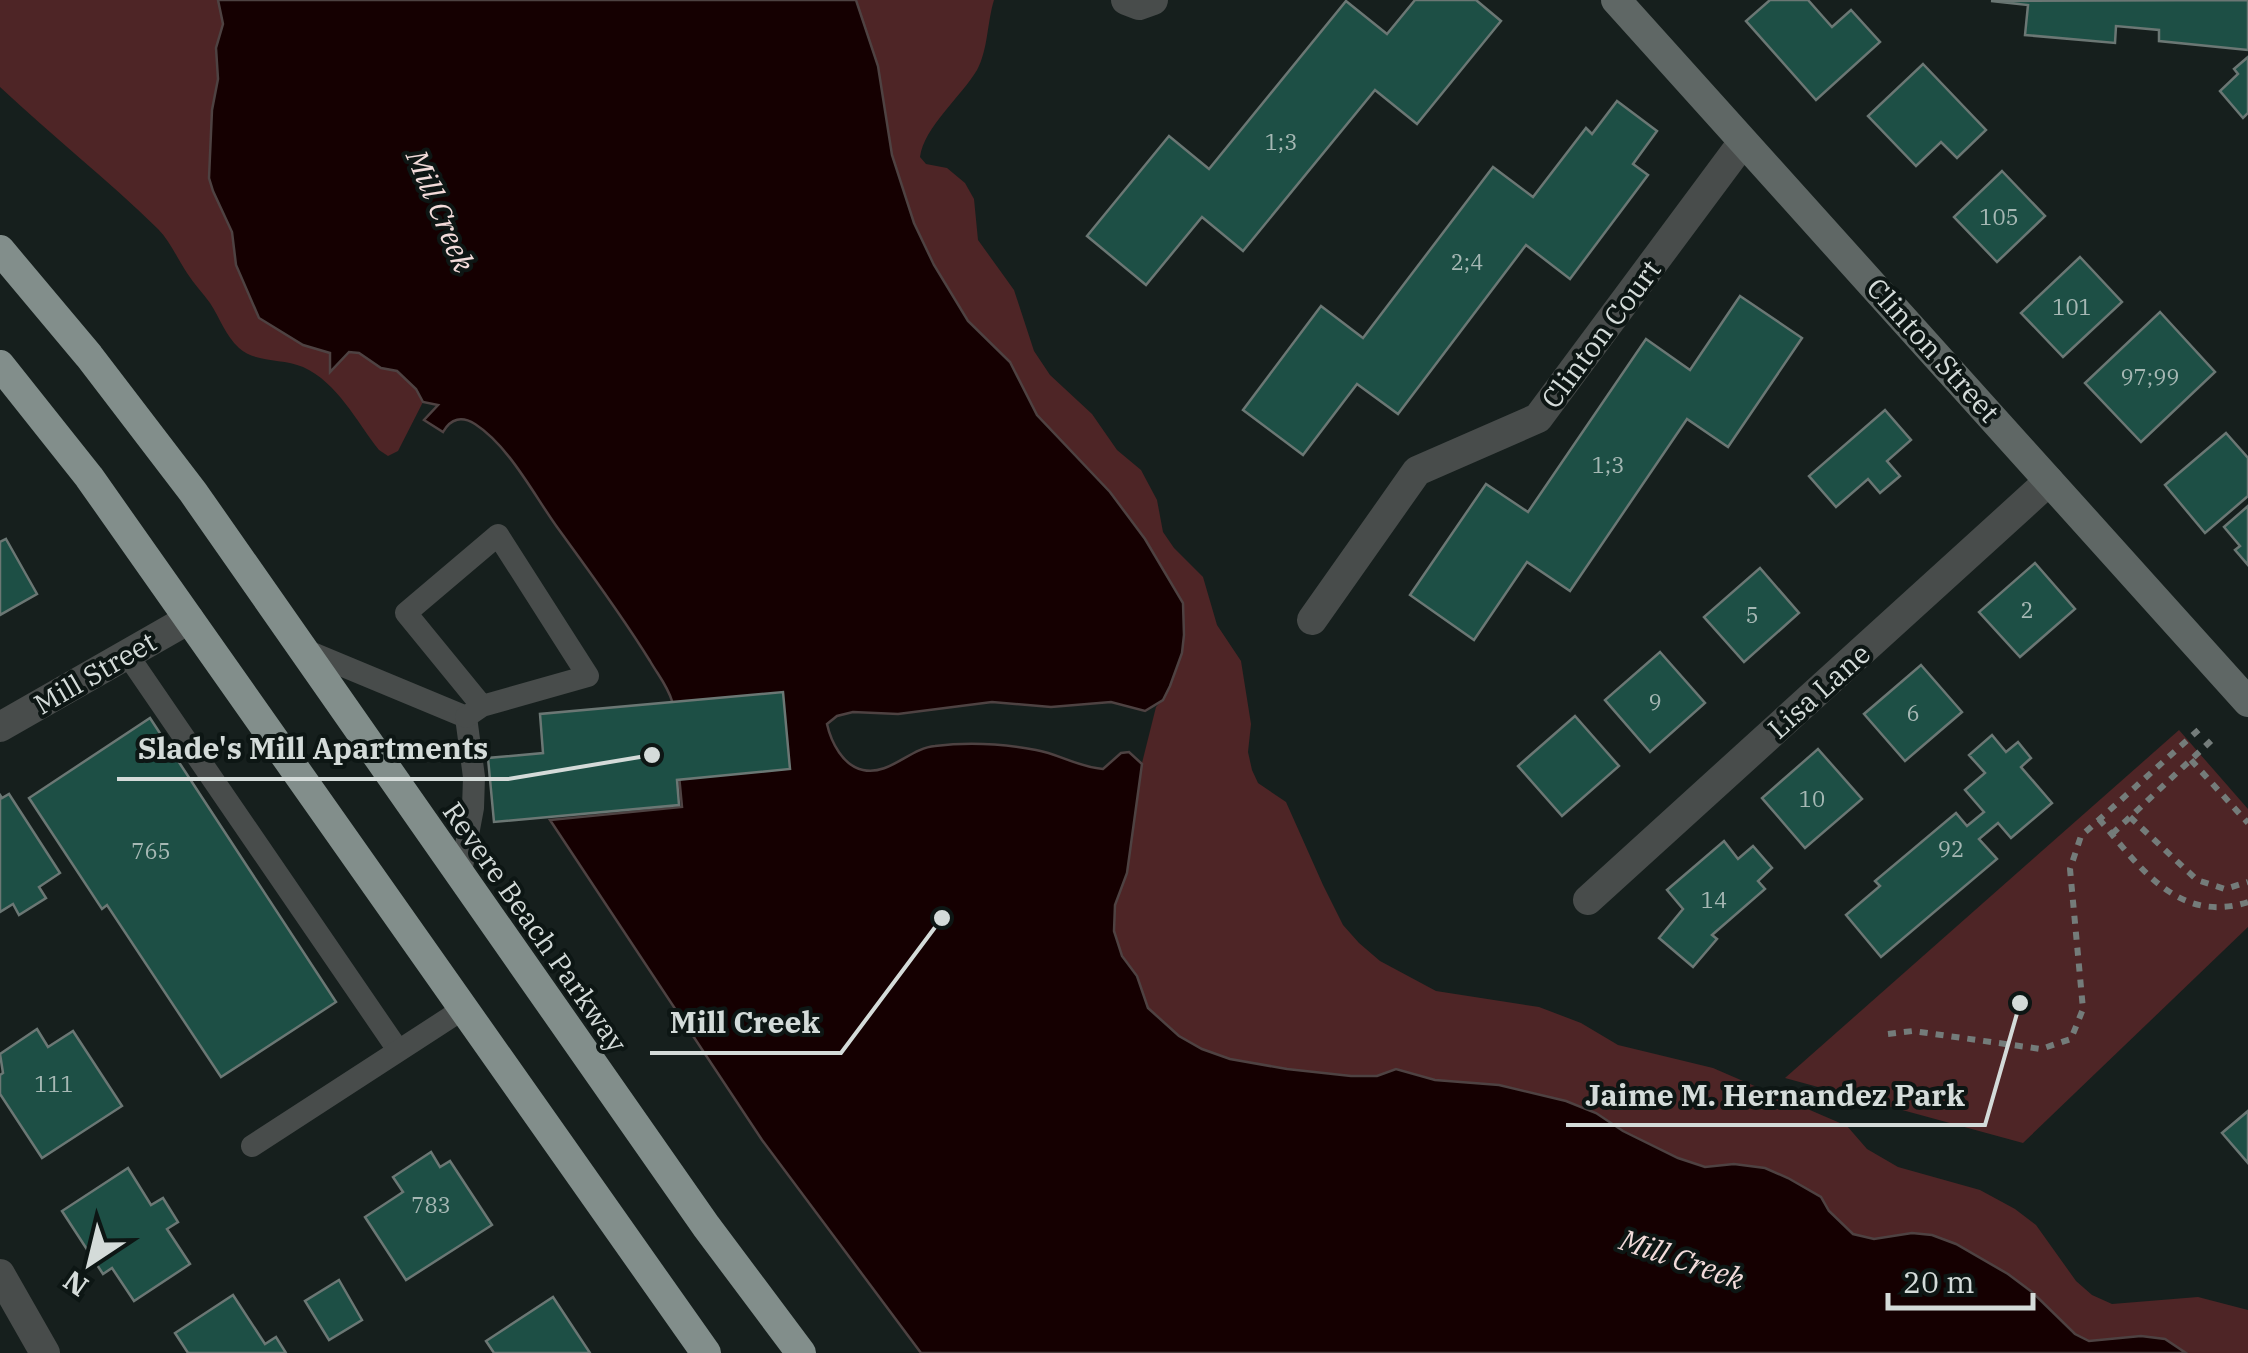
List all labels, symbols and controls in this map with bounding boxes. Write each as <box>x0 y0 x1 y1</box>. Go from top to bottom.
house number: 1;3 <box>1265 127 1297 156</box>
water label: Mill Creek <box>398 142 485 278</box>
house number: 105 <box>1979 202 2019 231</box>
house number: 2;4 <box>1451 247 1483 276</box>
street label: Clinton Court <box>1533 252 1669 415</box>
street label: Clinton Street <box>1859 270 2008 430</box>
house number: 101 <box>2052 292 2092 321</box>
house number: 97;99 <box>2120 362 2180 391</box>
house number: 1;3 <box>1592 450 1624 479</box>
house number: 2 <box>2020 595 2034 624</box>
house number: 5 <box>1745 600 1759 629</box>
street label: Mill Street <box>27 623 163 722</box>
street label: Lisa Lane <box>1760 635 1878 746</box>
house number: 9 <box>1648 687 1662 716</box>
house number: 6 <box>1906 698 1920 727</box>
callout: Slade's Mill Apartments <box>117 719 508 779</box>
text: Slade's Mill Apartments <box>138 728 488 767</box>
house number: 10 <box>1799 784 1825 813</box>
street label: Revere Beach Parkway <box>435 794 636 1059</box>
house number: 92 <box>1938 834 1964 863</box>
house number: 765 <box>131 836 171 865</box>
house number: 14 <box>1701 885 1727 914</box>
callout: Mill Creek <box>650 993 841 1053</box>
text: Mill Creek <box>670 1002 821 1041</box>
callout: Jaime M. Hernandez Park <box>1566 1065 1985 1125</box>
house number: 111 <box>34 1069 74 1098</box>
text: Jaime M. Hernandez Park <box>1585 1075 1965 1114</box>
house number: 783 <box>411 1190 451 1219</box>
north arrow <box>40 1213 140 1313</box>
water label: Mill Creek <box>1614 1219 1750 1298</box>
scale bar <box>1888 1248 2033 1310</box>
text: N <box>56 1262 95 1305</box>
text: 20 m <box>1903 1262 1975 1301</box>

